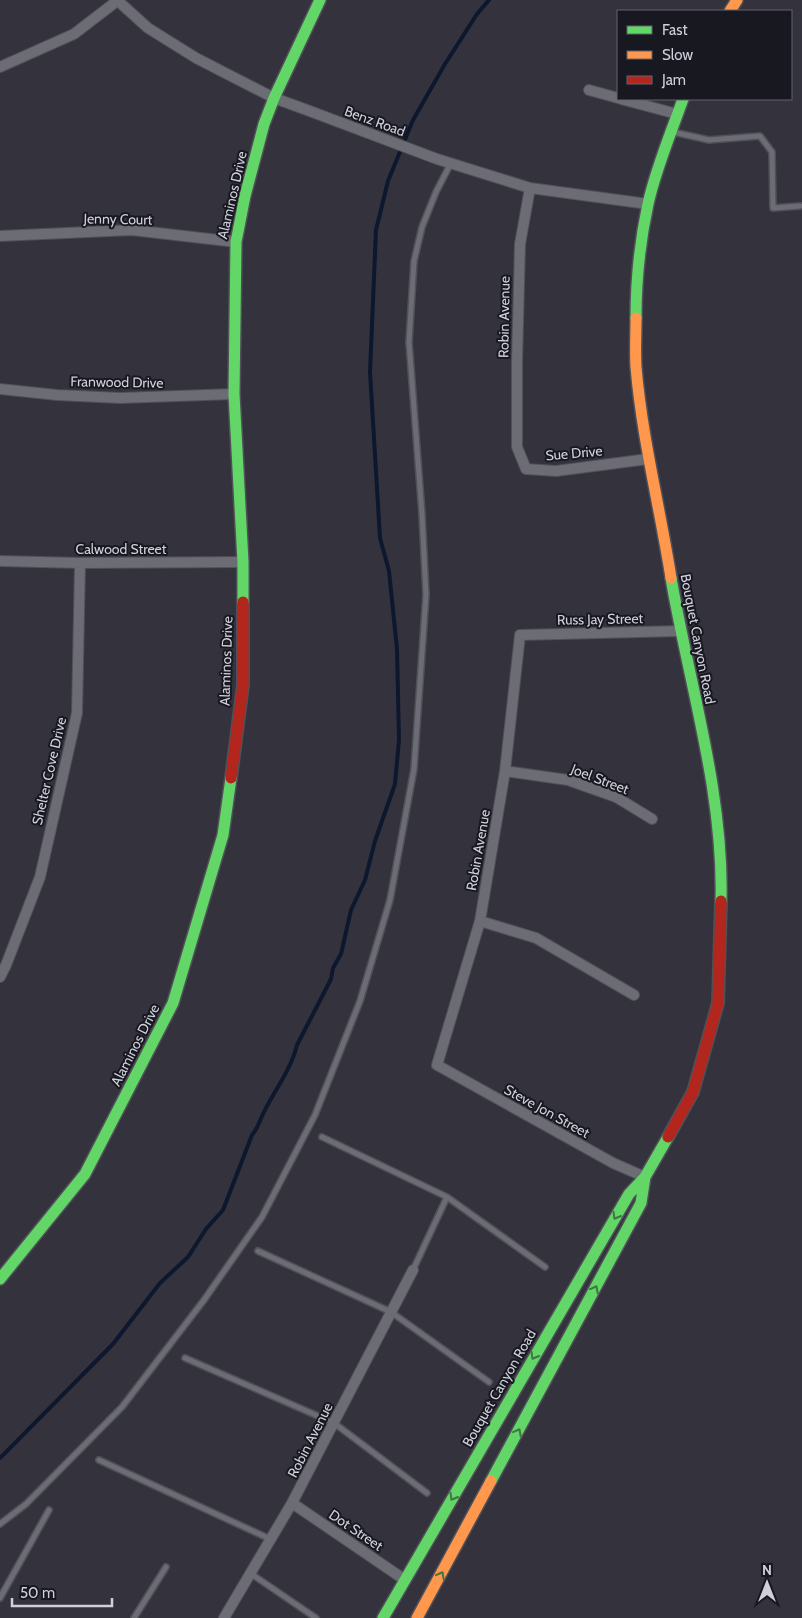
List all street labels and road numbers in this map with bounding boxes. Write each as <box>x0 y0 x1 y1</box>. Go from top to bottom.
street label: Benz Road <box>342 102 408 140</box>
street label: Alaminos Drive <box>213 149 251 241</box>
street label: Jenny Court <box>82 209 153 229</box>
street label: Robin Avenue <box>494 276 514 358</box>
street label: Franwood Drive <box>70 372 164 392</box>
street label: Sue Drive <box>545 442 603 464</box>
street label: Calwood Street <box>76 540 167 558</box>
street label: Bouquet Canyon Road <box>677 572 719 706</box>
street label: Russ Jay Street <box>557 609 644 629</box>
street label: Alaminos Drive <box>215 616 237 706</box>
street label: Shelter Cove Drive <box>28 715 70 827</box>
street label: Joel Street <box>568 759 632 798</box>
street label: Robin Avenue <box>462 808 494 892</box>
street label: Alaminos Drive <box>107 1001 163 1089</box>
street label: Steve Jon Street <box>501 1080 593 1142</box>
street label: Bouquet Canyon Road <box>458 1326 540 1450</box>
street label: Robin Avenue <box>283 1399 337 1481</box>
street label: Dot Street <box>325 1505 387 1555</box>

